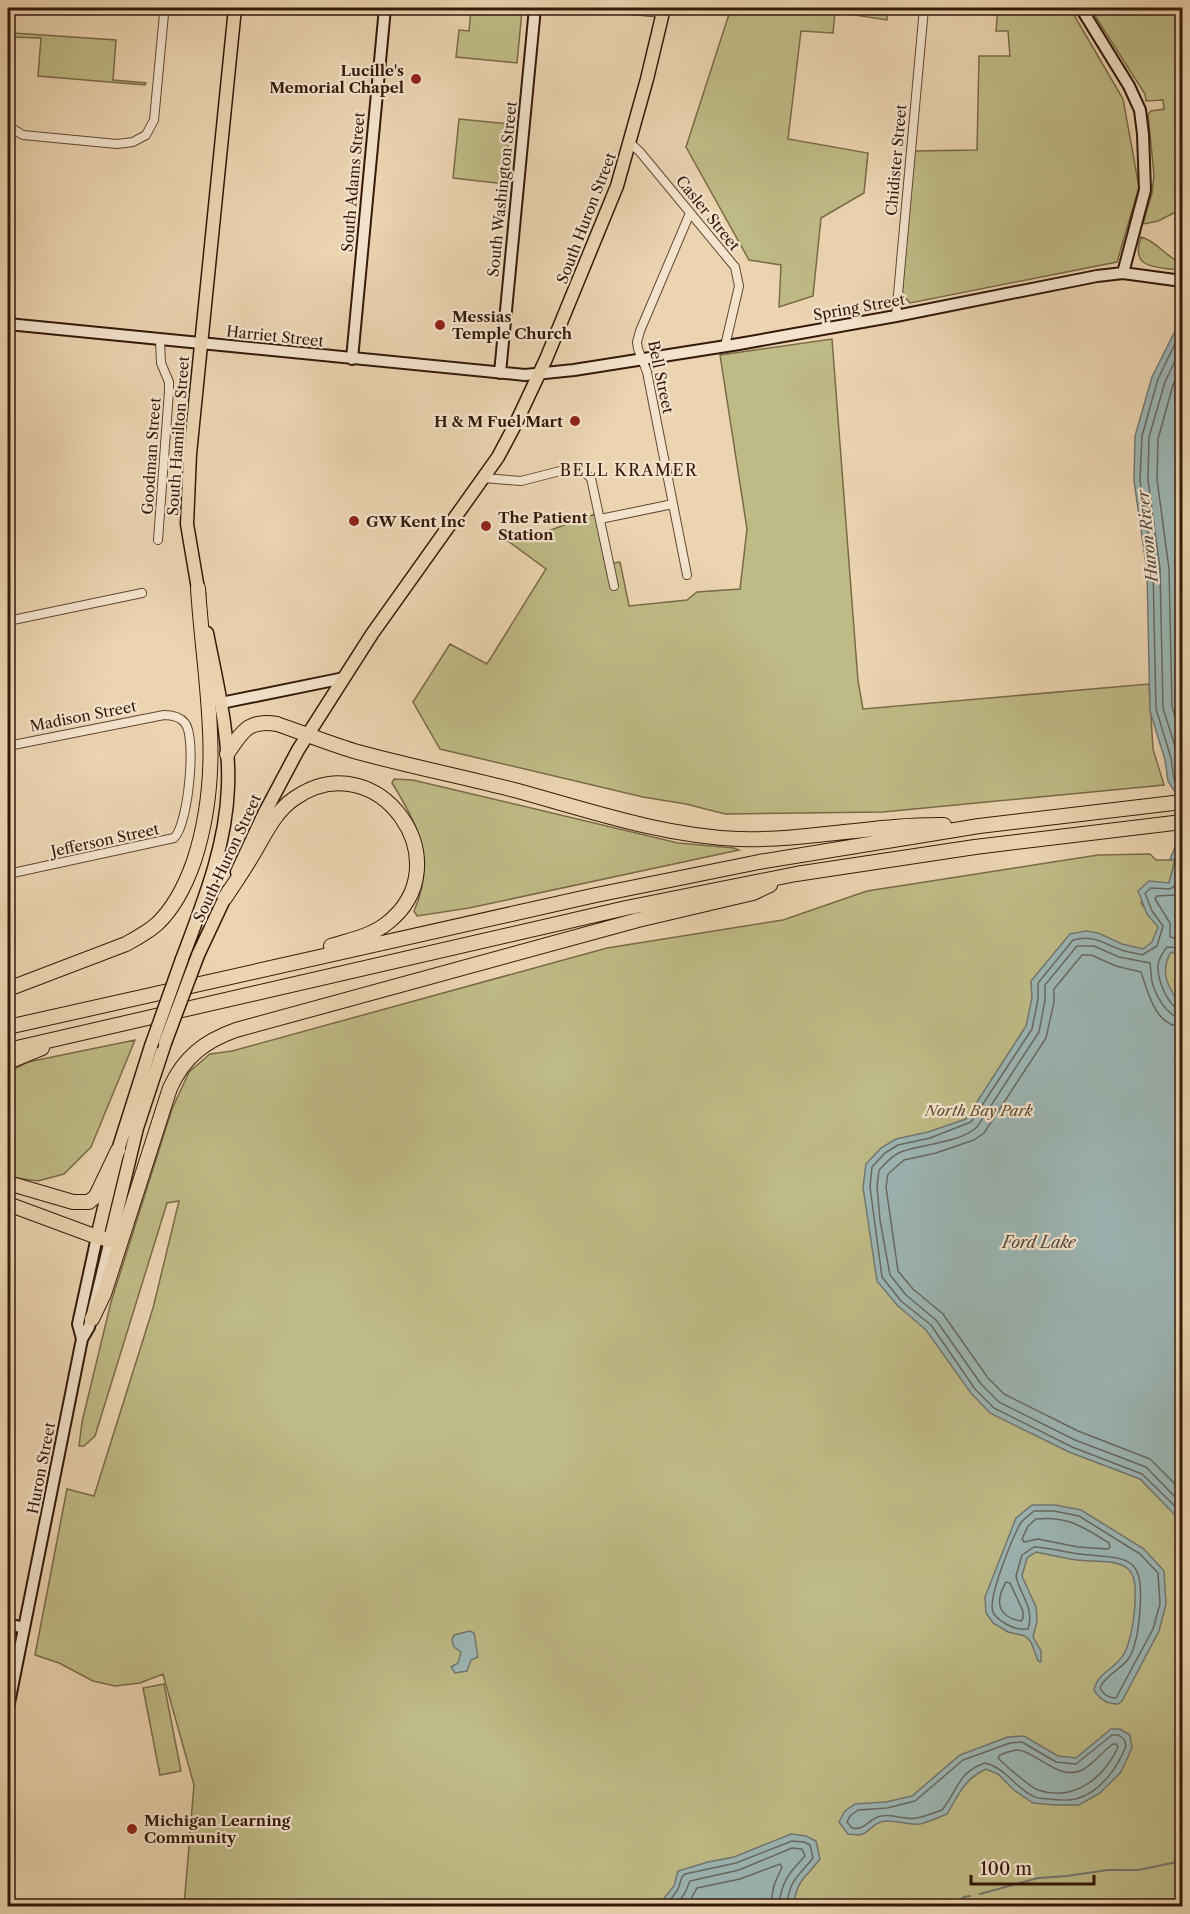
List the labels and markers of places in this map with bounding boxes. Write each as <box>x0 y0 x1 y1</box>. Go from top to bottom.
place label: Lucille's Memorial Chapel <box>269 61 404 97</box>
marker: Lucille's Memorial Chapel <box>409 72 423 86</box>
place label: Messias Temple Church <box>452 307 573 343</box>
marker: Messias Temple Church <box>433 318 447 332</box>
place label: H & M Fuel Mart <box>434 412 563 431</box>
marker: H & M Fuel Mart <box>568 414 582 428</box>
place label: The Patient Station <box>498 508 588 544</box>
place label: GW Kent Inc <box>366 512 465 531</box>
marker: GW Kent Inc <box>347 514 361 528</box>
marker: The Patient Station <box>479 519 493 533</box>
place label: Michigan Learning Community <box>144 1811 291 1847</box>
marker: Michigan Learning Community <box>125 1822 139 1836</box>

